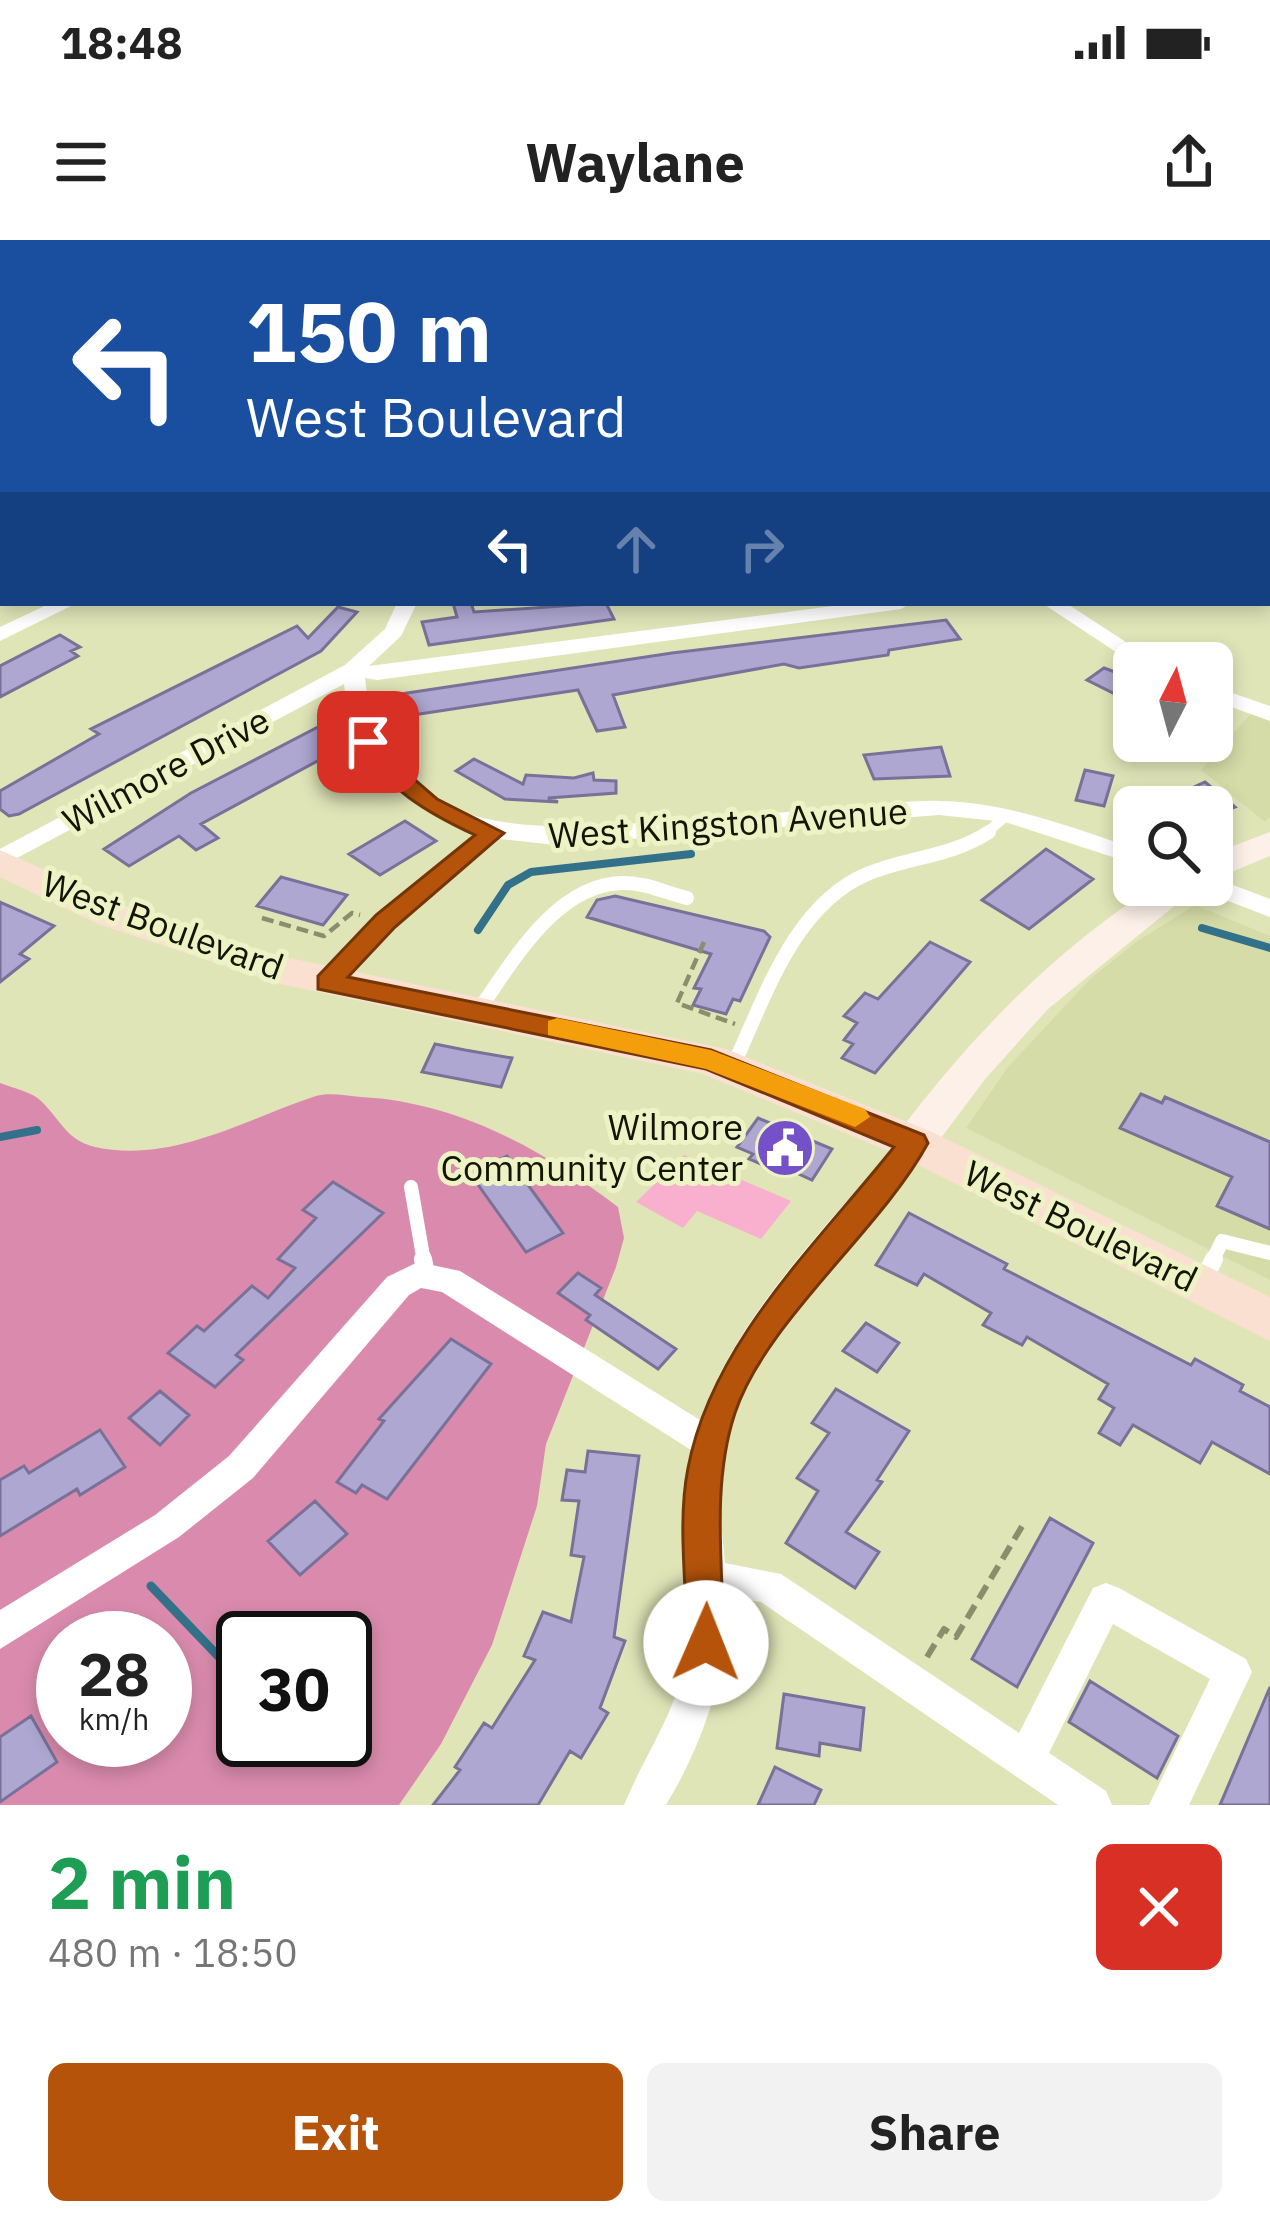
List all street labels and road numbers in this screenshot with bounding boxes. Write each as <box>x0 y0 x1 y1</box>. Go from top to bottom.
street label: Wilmore Drive <box>54 695 277 844</box>
street label: West Kingston Avenue <box>547 786 909 859</box>
street label: West Boulevard <box>36 859 290 990</box>
street label: West Boulevard <box>957 1149 1205 1302</box>

